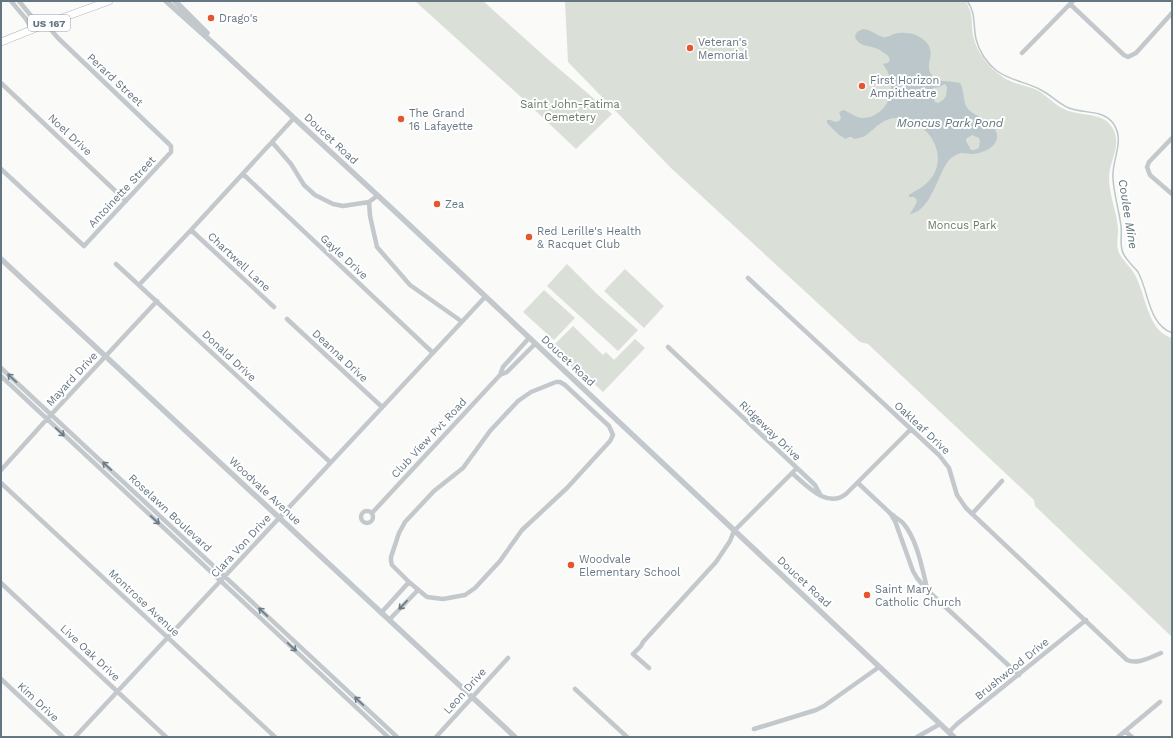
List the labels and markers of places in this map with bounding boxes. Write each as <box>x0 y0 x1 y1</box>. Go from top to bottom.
place label: Drago's <box>219 12 258 25</box>
marker: Drago's <box>206 13 216 23</box>
place label: Veteran's Memorial <box>698 36 748 62</box>
marker: Veteran's Memorial <box>685 43 695 53</box>
place label: First Horizon Ampitheatre <box>870 74 939 100</box>
marker: First Horizon Ampitheatre <box>857 81 867 91</box>
place label: The Grand 16 Lafayette <box>409 107 473 133</box>
marker: The Grand 16 Lafayette <box>396 114 406 124</box>
place label: Zea <box>445 198 464 211</box>
marker: Zea <box>432 199 442 209</box>
place label: Red Lerille's Health & Racquet Club <box>537 225 641 251</box>
marker: Red Lerille's Health & Racquet Club <box>524 232 534 242</box>
place label: Woodvale Elementary School <box>579 553 681 579</box>
marker: Woodvale Elementary School <box>566 560 576 570</box>
place label: Saint Mary Catholic Church <box>875 583 961 609</box>
marker: Saint Mary Catholic Church <box>862 590 872 600</box>

